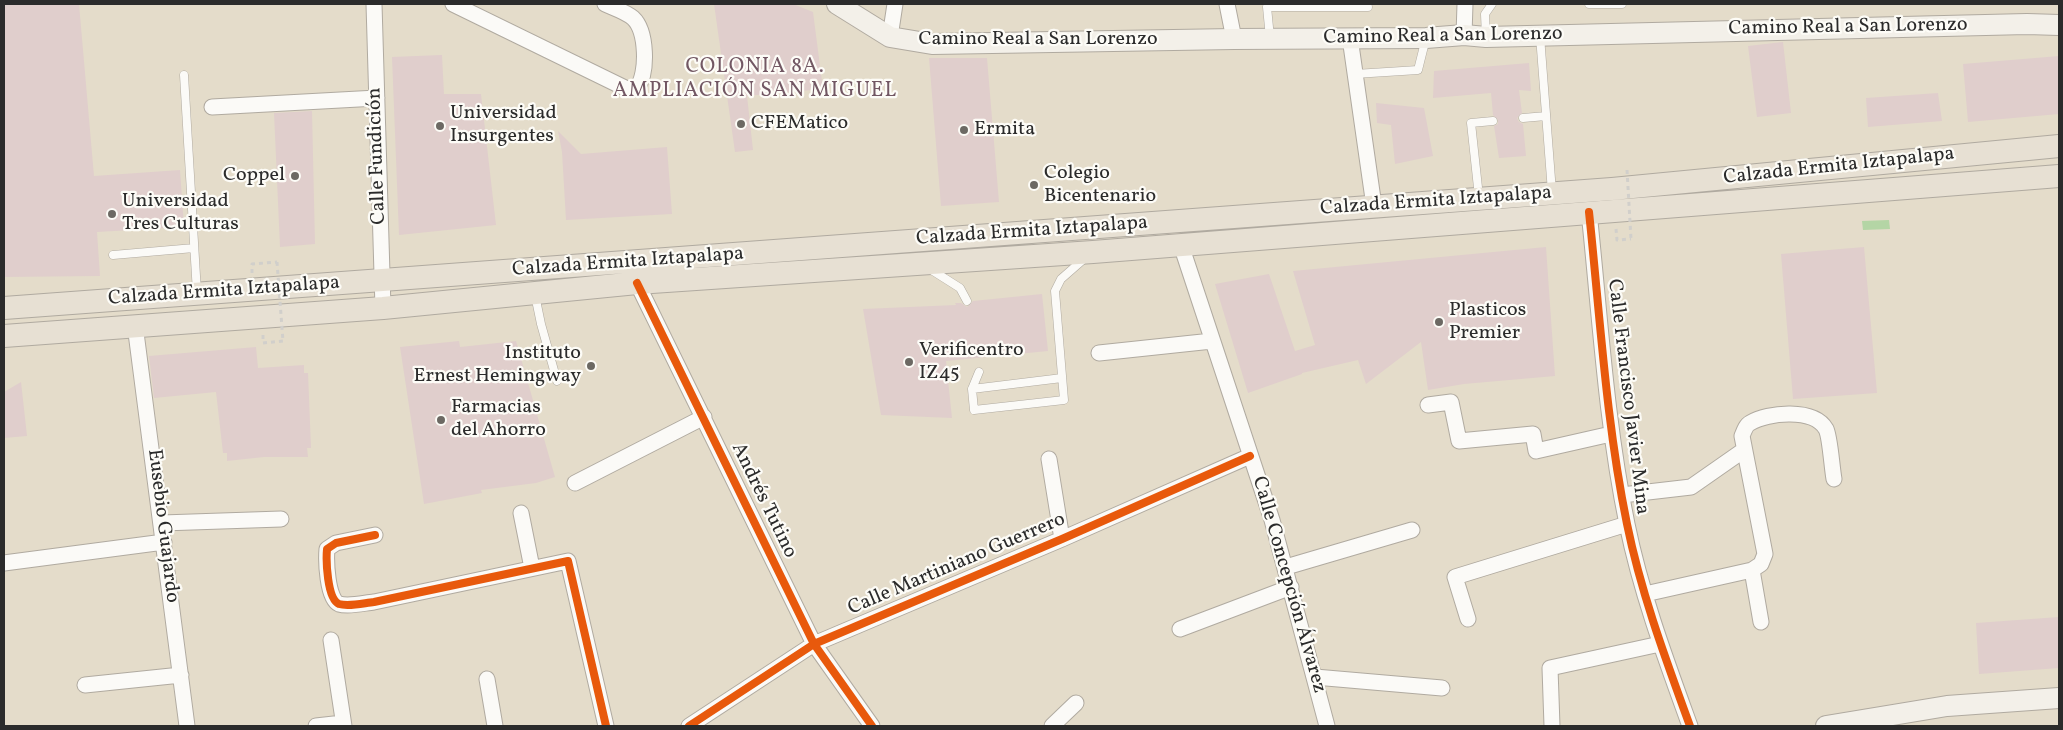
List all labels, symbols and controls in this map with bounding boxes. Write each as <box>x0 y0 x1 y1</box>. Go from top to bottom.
street label: Camino Real a San Lorenzo <box>1728 14 1968 42</box>
street label: Camino Real a San Lorenzo <box>1323 23 1563 51</box>
street label: Camino Real a San Lorenzo <box>918 28 1158 52</box>
district label: COLONIA 8A. AMPLIACIÓN SAN MIGUEL <box>610 55 900 105</box>
street label: Calle Fundición <box>364 87 392 225</box>
place label: Universidad Insurgentes <box>450 102 557 149</box>
place label: CFEMatico <box>751 112 848 136</box>
marker: CFEMatico <box>735 118 747 130</box>
place label: Ermita <box>974 118 1035 142</box>
marker: Universidad Insurgentes <box>434 120 446 132</box>
marker: Ermita <box>958 124 970 136</box>
street label: Calzada Ermita Iztapalapa <box>1722 143 1956 191</box>
place label: Colegio Bicentenario <box>1044 162 1156 209</box>
place label: Coppel <box>223 164 285 188</box>
marker: Coppel <box>289 170 301 182</box>
marker: Colegio Bicentenario <box>1028 179 1040 191</box>
street label: Calzada Ermita Iztapalapa <box>1319 182 1553 222</box>
place label: Universidad Tres Culturas <box>122 190 239 237</box>
marker: Universidad Tres Culturas <box>106 208 118 220</box>
street label: Calzada Ermita Iztapalapa <box>915 212 1149 252</box>
street label: Calzada Ermita Iztapalapa <box>511 243 745 283</box>
street label: Calzada Ermita Iztapalapa <box>107 272 341 312</box>
street label: Calle Francisco Javier Mina <box>1601 278 1653 516</box>
place label: Plasticos Premier <box>1449 299 1526 346</box>
marker: Plasticos Premier <box>1433 316 1445 328</box>
place label: Verificentro IZ45 <box>919 339 1024 386</box>
place label: Instituto Ernest Hemingway <box>414 342 581 389</box>
marker: Verificentro IZ45 <box>903 356 915 368</box>
marker: Instituto Ernest Hemingway <box>585 360 597 372</box>
place label: Farmacias del Ahorro <box>451 396 546 443</box>
marker: Farmacias del Ahorro <box>435 414 447 426</box>
street label: Andrés Tutino <box>725 439 801 563</box>
street label: Eusebio Guajardo <box>141 448 183 604</box>
street label: Calle Concepción Álvarez <box>1246 474 1330 696</box>
street label: Calle Martiniano Guerrero <box>845 508 1069 622</box>

